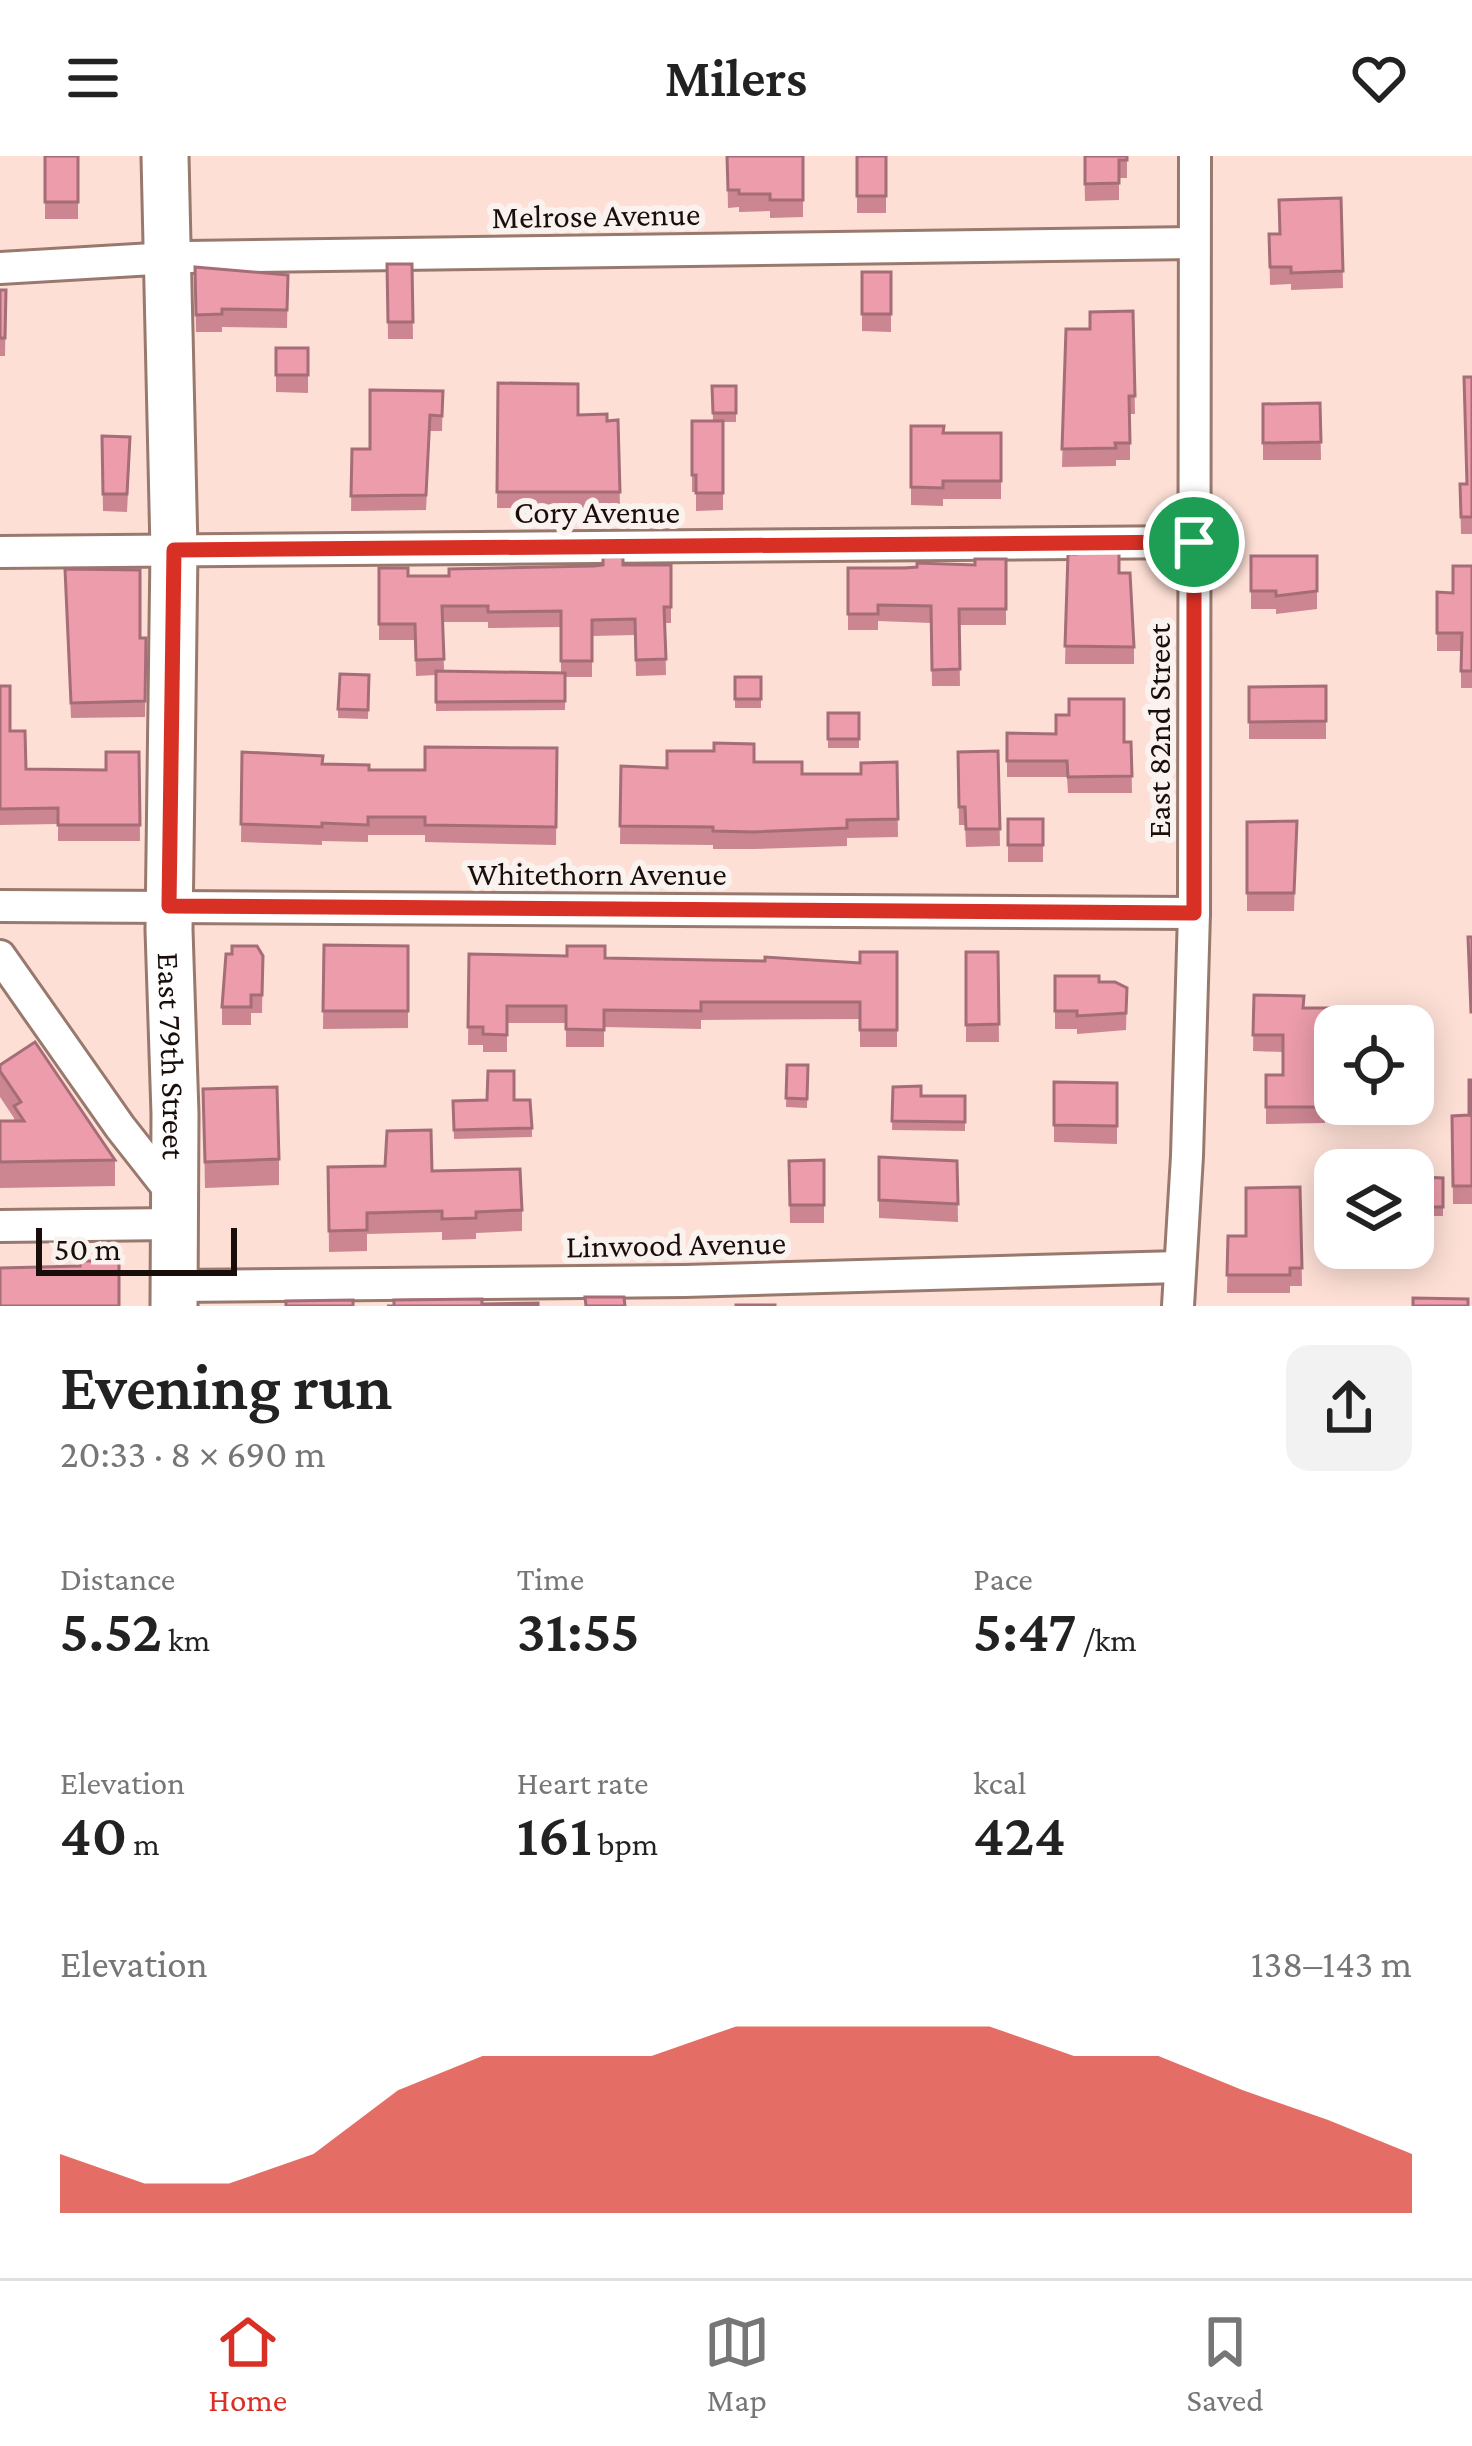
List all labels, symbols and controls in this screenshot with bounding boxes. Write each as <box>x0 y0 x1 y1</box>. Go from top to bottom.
icon: menu <box>60 45 126 111</box>
icon: heart <box>1346 45 1412 111</box>
text: Milers <box>665 48 807 108</box>
street label: Melrose Avenue <box>491 195 701 235</box>
pin <box>1143 491 1245 593</box>
street label: Cory Avenue <box>514 493 680 530</box>
icon: arrive <box>1161 509 1227 575</box>
street label: East 82nd Street <box>1140 622 1177 839</box>
street label: Whitethorn Avenue <box>467 855 727 892</box>
street label: East 79th Street <box>151 951 194 1161</box>
map controls <box>1314 1005 1434 1269</box>
button: locate <box>1314 1005 1434 1125</box>
button: layers <box>1314 1149 1434 1269</box>
scale bar <box>36 1222 237 1275</box>
street label: Linwood Avenue <box>566 1224 786 1264</box>
text: 50 m <box>54 1230 121 1267</box>
button: share <box>1286 1345 1412 1471</box>
text: Evening run <box>60 1350 392 1423</box>
text: 20:33 · 8 × 690 m <box>60 1432 326 1475</box>
text: Distance <box>60 1560 175 1597</box>
text: Time <box>517 1560 584 1597</box>
text: Pace <box>973 1560 1033 1597</box>
text: 5.52 <box>60 1597 162 1664</box>
text: 31:55 <box>517 1597 640 1664</box>
text: 5:47 <box>973 1597 1077 1664</box>
text: km <box>162 1621 210 1658</box>
text: /km <box>1077 1621 1137 1658</box>
text: Elevation <box>60 1764 185 1801</box>
text: Heart rate <box>517 1764 649 1801</box>
text: kcal <box>973 1764 1027 1801</box>
text: 40 <box>60 1801 127 1868</box>
text: 161 <box>517 1801 591 1868</box>
text: 424 <box>973 1801 1066 1868</box>
text: m <box>127 1825 160 1862</box>
text: bpm <box>591 1825 658 1862</box>
text: Elevation <box>60 1942 208 1985</box>
text: 138–143 m <box>1251 1942 1412 1985</box>
tab: Home <box>208 2309 287 2418</box>
tab: Map <box>704 2309 770 2418</box>
tab: Saved <box>1186 2309 1264 2418</box>

